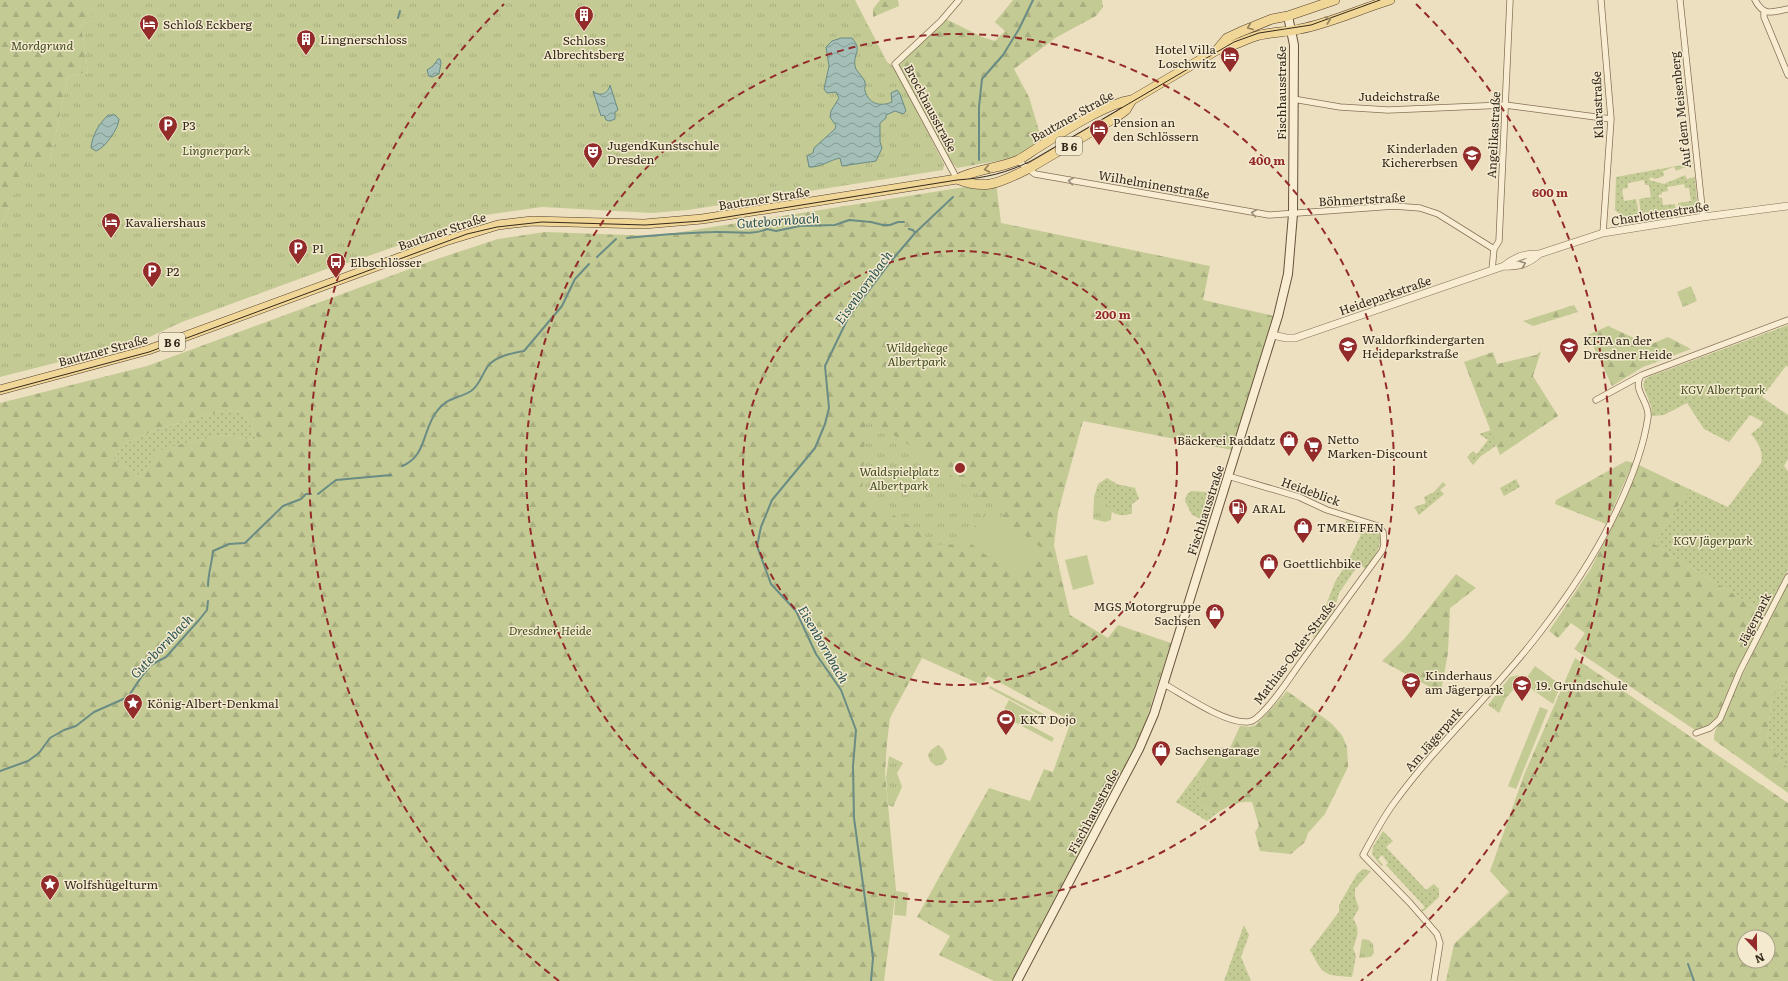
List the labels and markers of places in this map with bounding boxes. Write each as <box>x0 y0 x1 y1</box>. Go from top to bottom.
building icon: Schloss Albrechtsberg <box>573 4 595 32</box>
hotel icon: Schloß Eckberg <box>138 13 160 41</box>
place label: Schloß Eckberg <box>163 15 252 33</box>
building icon: Lingnerschloss <box>295 28 317 56</box>
place label: Lingnerschloss <box>320 30 407 48</box>
place label: Schloss Albrechtsberg <box>544 31 625 63</box>
place label: Hotel Villa Loschwitz <box>1155 40 1217 72</box>
hotel icon: Hotel Villa Loschwitz <box>1219 45 1241 73</box>
place label: Pension an den Schlössern <box>1113 113 1199 145</box>
parking icon: P3 <box>157 114 179 142</box>
place label: P3 <box>182 116 196 134</box>
hotel icon: Pension an den Schlössern <box>1088 118 1110 146</box>
place label: JugendKunstschule Dresden <box>607 136 719 168</box>
place label: Kinderladen Kichererbsen <box>1381 139 1458 171</box>
theatre icon: JugendKunstschule Dresden <box>582 141 604 169</box>
school or university icon: Kinderladen Kichererbsen <box>1461 144 1483 172</box>
hotel icon: Kavaliershaus <box>100 211 122 239</box>
place label: Kavaliershaus <box>125 213 206 231</box>
parking icon: P1 <box>287 237 309 265</box>
place label: P1 <box>312 239 324 257</box>
bus stop icon: Elbschlösser <box>325 251 347 279</box>
place label: Elbschlösser <box>350 253 422 271</box>
parking icon: P2 <box>141 260 163 288</box>
place label: P2 <box>166 262 179 280</box>
place label: Waldorfkindergarten Heideparkstraße <box>1362 330 1485 362</box>
place label: KITA an der Dresdner Heide <box>1583 331 1672 363</box>
school or university icon: Waldorfkindergarten Heideparkstraße <box>1337 335 1359 363</box>
school or university icon: KITA an der Dresdner Heide <box>1558 336 1580 364</box>
shop icon: Bäckerei Raddatz <box>1278 429 1300 457</box>
place label: Netto Marken-Discount <box>1327 430 1428 462</box>
place label: Bäckerei Raddatz <box>1177 431 1275 449</box>
supermarket icon: Netto Marken-Discount <box>1302 435 1324 463</box>
centre of rings <box>953 461 967 475</box>
fuel station icon: ARAL <box>1227 497 1249 525</box>
place label: ARAL <box>1252 499 1286 517</box>
shop icon: TMREIFEN <box>1292 516 1314 544</box>
place label: TMREIFEN <box>1317 518 1384 536</box>
shop icon: Goettlichbike <box>1258 552 1280 580</box>
place label: Goettlichbike <box>1283 554 1361 572</box>
place label: MGS Motorgruppe Sachsen <box>1094 597 1201 629</box>
shop icon: MGS Motorgruppe Sachsen <box>1204 602 1226 630</box>
place label: Kinderhaus am Jägerpark <box>1425 666 1503 698</box>
school or university icon: Kinderhaus am Jägerpark <box>1400 671 1422 699</box>
school or university icon: 19. Grundschule <box>1511 674 1533 702</box>
place label: 19. Grundschule <box>1536 676 1628 694</box>
place icon: König-Albert-Denkmal <box>122 692 144 720</box>
place label: König-Albert-Denkmal <box>147 694 279 712</box>
sports icon: KKT Dojo <box>995 708 1017 736</box>
place label: KKT Dojo <box>1020 710 1076 728</box>
shop icon: Sachsengarage <box>1150 739 1172 767</box>
place label: Sachsengarage <box>1175 741 1259 759</box>
place icon: Wolfshügelturm <box>39 873 61 901</box>
place label: Wolfshügelturm <box>64 875 159 893</box>

